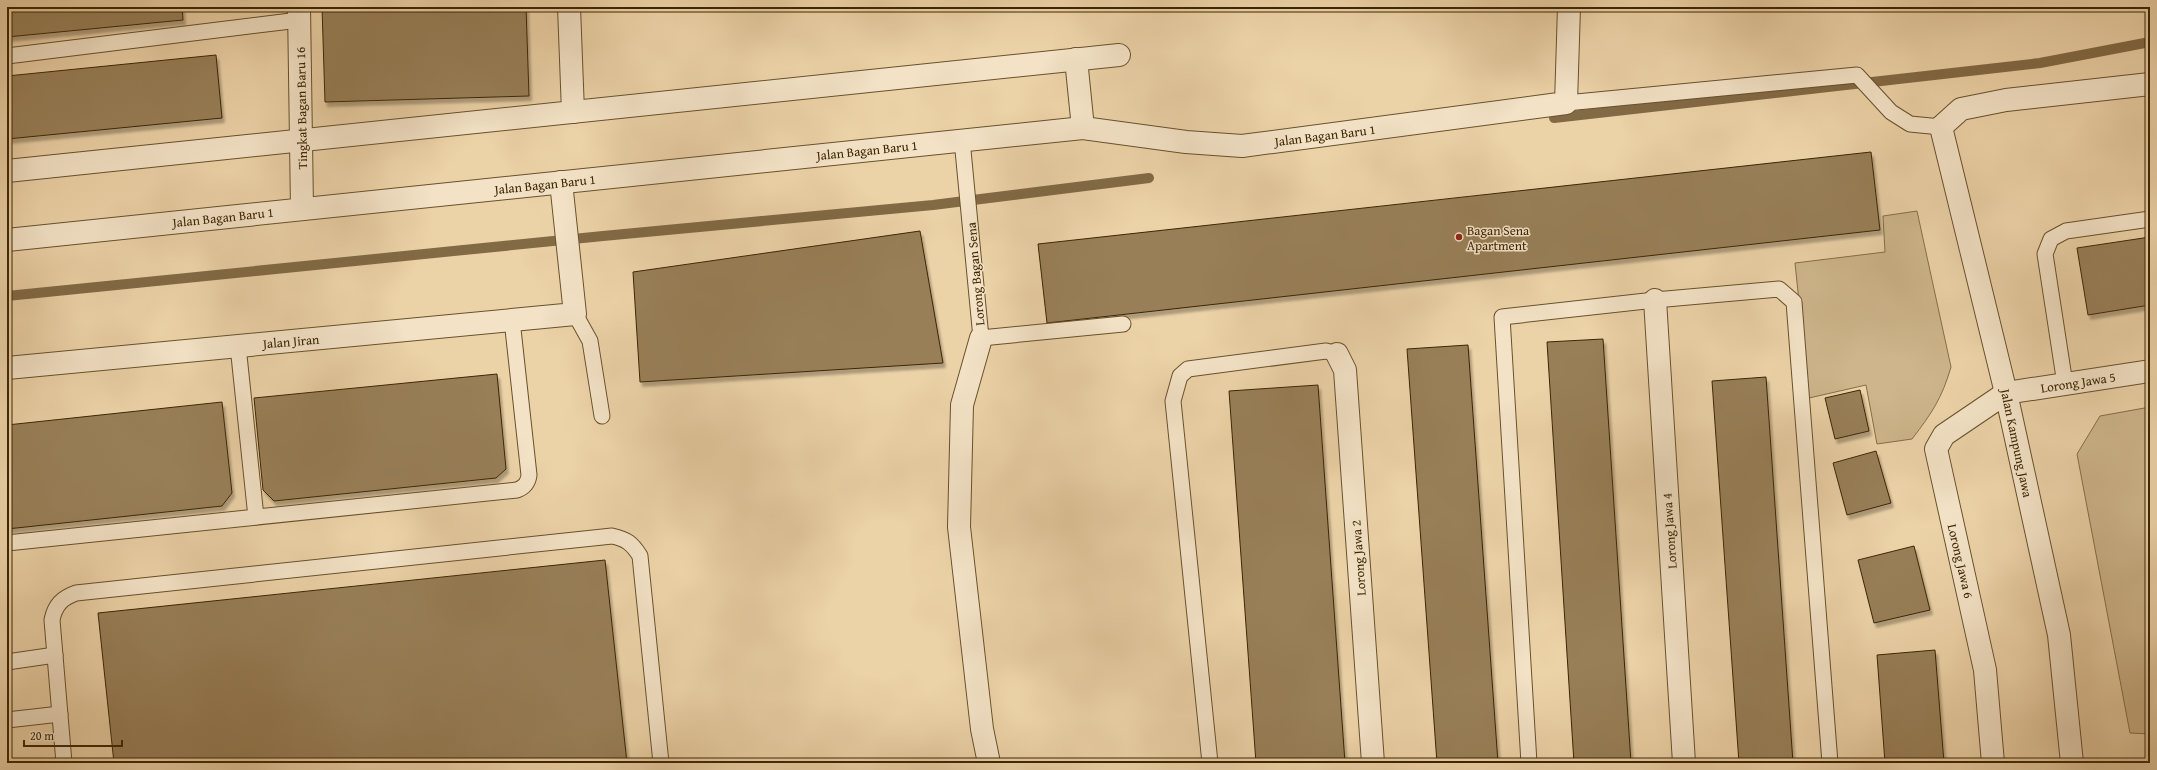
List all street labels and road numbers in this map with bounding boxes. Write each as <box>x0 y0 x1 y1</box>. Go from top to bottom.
street label: Tingkat Bagan Baru 16 <box>291 47 312 169</box>
street label: Jalan Bagan Baru 1 <box>1272 120 1377 151</box>
street label: Jalan Bagan Baru 1 <box>814 136 919 165</box>
street label: Jalan Bagan Baru 1 <box>492 170 597 199</box>
street label: Jalan Bagan Baru 1 <box>170 203 275 232</box>
street label: Lorong Bagan Sena <box>961 221 989 326</box>
street label: Jalan Jiran <box>260 330 321 354</box>
street label: Lorong Jawa 5 <box>2039 367 2117 398</box>
street label: Jalan Kampung Jawa <box>1995 385 2037 500</box>
street label: Lorong Jawa 4 <box>1657 493 1682 569</box>
street label: Lorong Jawa 2 <box>1346 520 1371 596</box>
street label: Lorong Jawa 6 <box>1943 522 1978 600</box>

